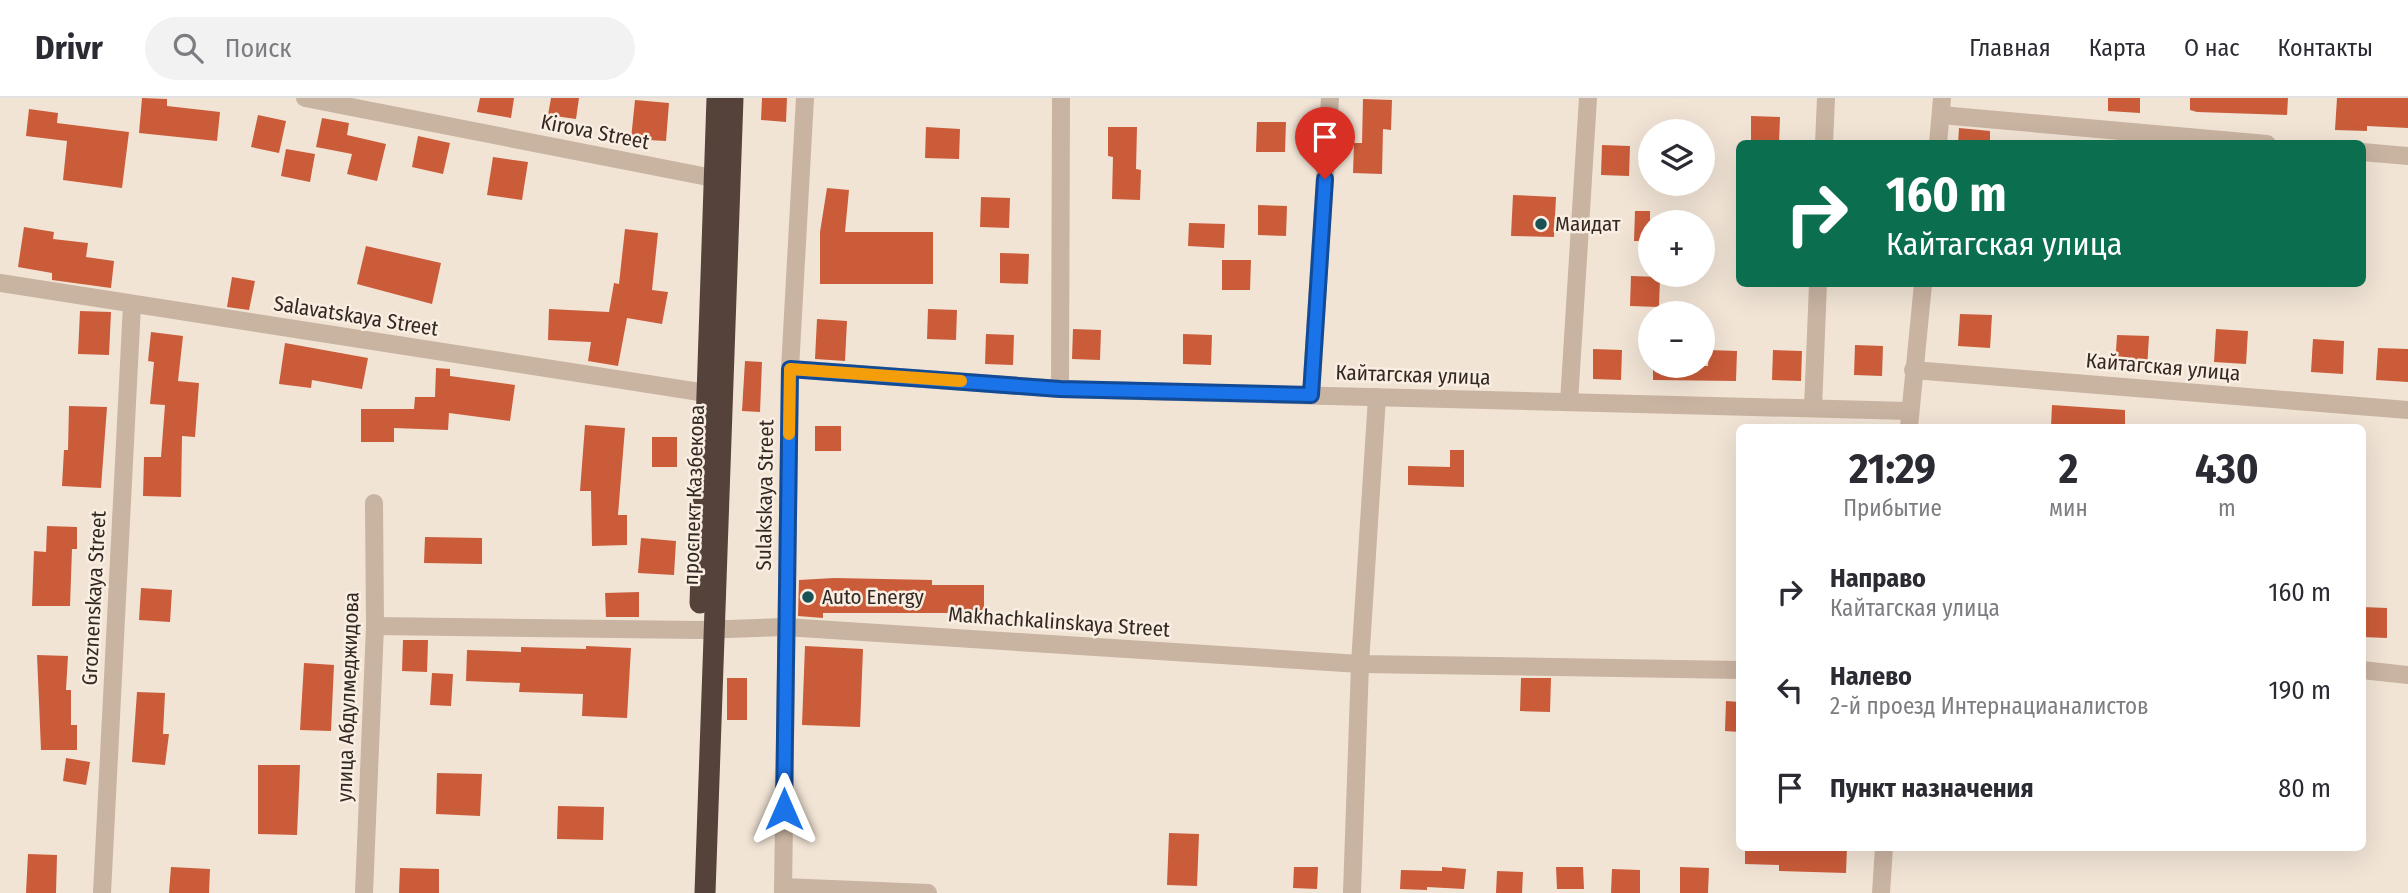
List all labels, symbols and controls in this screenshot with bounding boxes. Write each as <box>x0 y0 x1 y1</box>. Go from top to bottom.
search box <box>145 17 635 80</box>
text: Drivr <box>35 28 103 68</box>
icon: search <box>169 29 207 67</box>
text: Поиск <box>225 33 292 64</box>
text: Главная <box>1969 34 2051 62</box>
text: Карта <box>2089 34 2146 62</box>
text: О нас <box>2184 34 2239 62</box>
text: Контакты <box>2277 34 2373 62</box>
pin <box>1295 107 1355 179</box>
street label: Kirova Street <box>539 109 652 155</box>
icon: arrive <box>1306 118 1344 156</box>
map controls <box>1638 119 1715 378</box>
button: layers <box>1638 119 1715 196</box>
text: 160 m <box>1886 165 2007 224</box>
icon: right <box>1771 168 1862 259</box>
button: + <box>1638 210 1715 287</box>
place label: Маидат <box>1555 211 1621 237</box>
marker: Маидат <box>1533 216 1549 232</box>
text: Кайтагская улица <box>1886 225 2122 263</box>
street label: Salavatskaya Street <box>272 290 440 342</box>
button: − <box>1638 301 1715 378</box>
street label: Кайтагская улица <box>2085 347 2241 387</box>
street label: Кайтагская улица <box>1335 359 1491 391</box>
street label: проспект Казбекова <box>678 404 710 586</box>
street label: Sulakskaya Street <box>751 419 779 571</box>
text: 21:29 <box>1849 444 1936 494</box>
text: 2 <box>2059 444 2078 494</box>
text: 430 <box>2195 444 2259 494</box>
text: Прибытие <box>1843 494 1942 522</box>
text: мин <box>2049 494 2088 522</box>
text: m <box>2218 494 2236 522</box>
street label: Groznenskaya Street <box>76 510 112 686</box>
text: Направо <box>1830 563 1926 594</box>
icon: right <box>1771 573 1809 611</box>
text: 160 m <box>2268 577 2331 608</box>
place label: Auto Energy <box>822 584 925 610</box>
marker: Auto Energy <box>800 589 816 605</box>
street label: улица Абдулмеджидова <box>331 591 365 803</box>
text: Кайтагская улица <box>1830 594 2000 622</box>
street label: Makhachkalinskaya Street <box>947 601 1171 643</box>
text: Налево <box>1830 661 1912 692</box>
icon: left <box>1771 671 1809 709</box>
text: 190 m <box>2269 675 2331 706</box>
text: 2-й проезд Интернацианалистов <box>1830 692 2149 720</box>
icon: arrive <box>1771 769 1809 807</box>
position arrow <box>747 772 821 846</box>
text: Пункт назначения <box>1830 773 2034 804</box>
text: 80 m <box>2278 773 2331 804</box>

